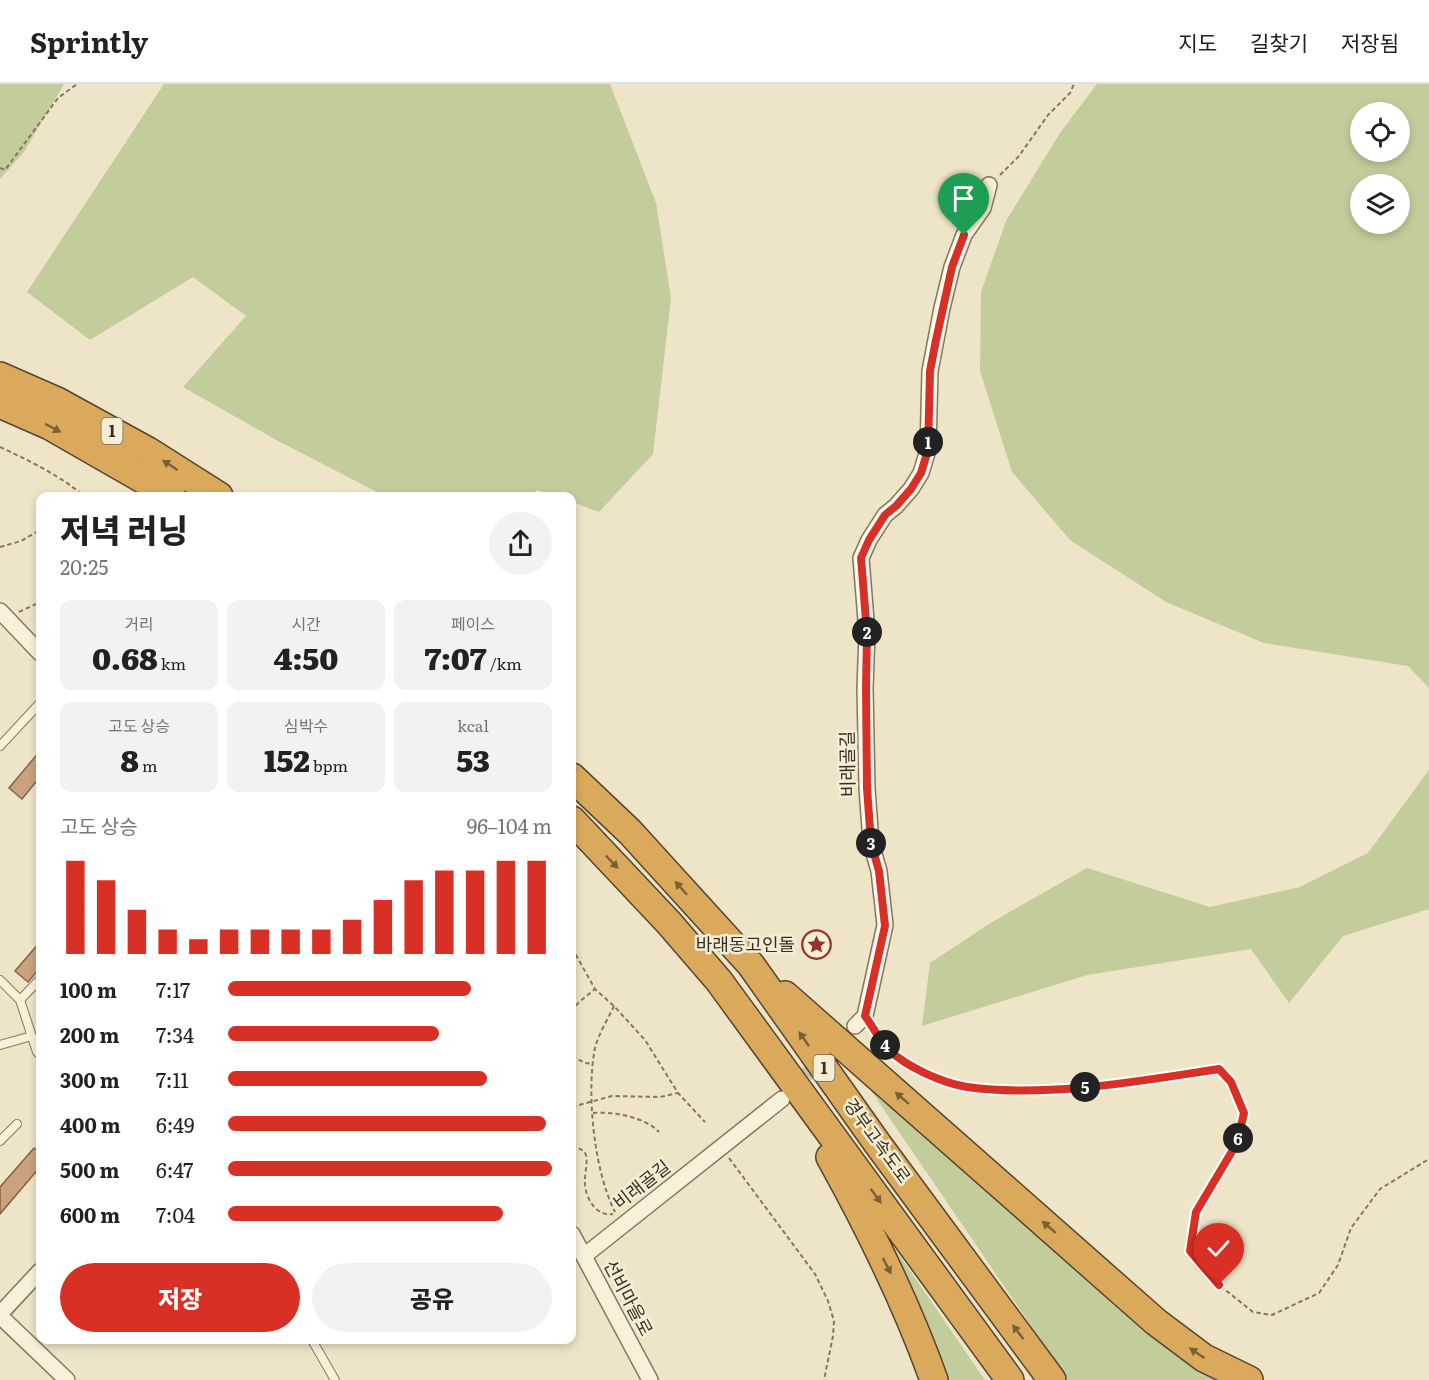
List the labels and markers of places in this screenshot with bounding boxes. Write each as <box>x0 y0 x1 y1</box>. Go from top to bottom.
pin <box>938 173 989 235</box>
pin: 1 <box>913 427 943 457</box>
pin: 2 <box>852 617 882 647</box>
pin: 3 <box>856 828 886 858</box>
place icon: 바래동고인돌 <box>800 929 832 961</box>
place label: 바래동고인돌 <box>696 930 795 957</box>
pin: 4 <box>870 1030 900 1060</box>
pin: 5 <box>1070 1072 1100 1102</box>
pin: 6 <box>1223 1123 1253 1153</box>
pin <box>1193 1223 1244 1285</box>

